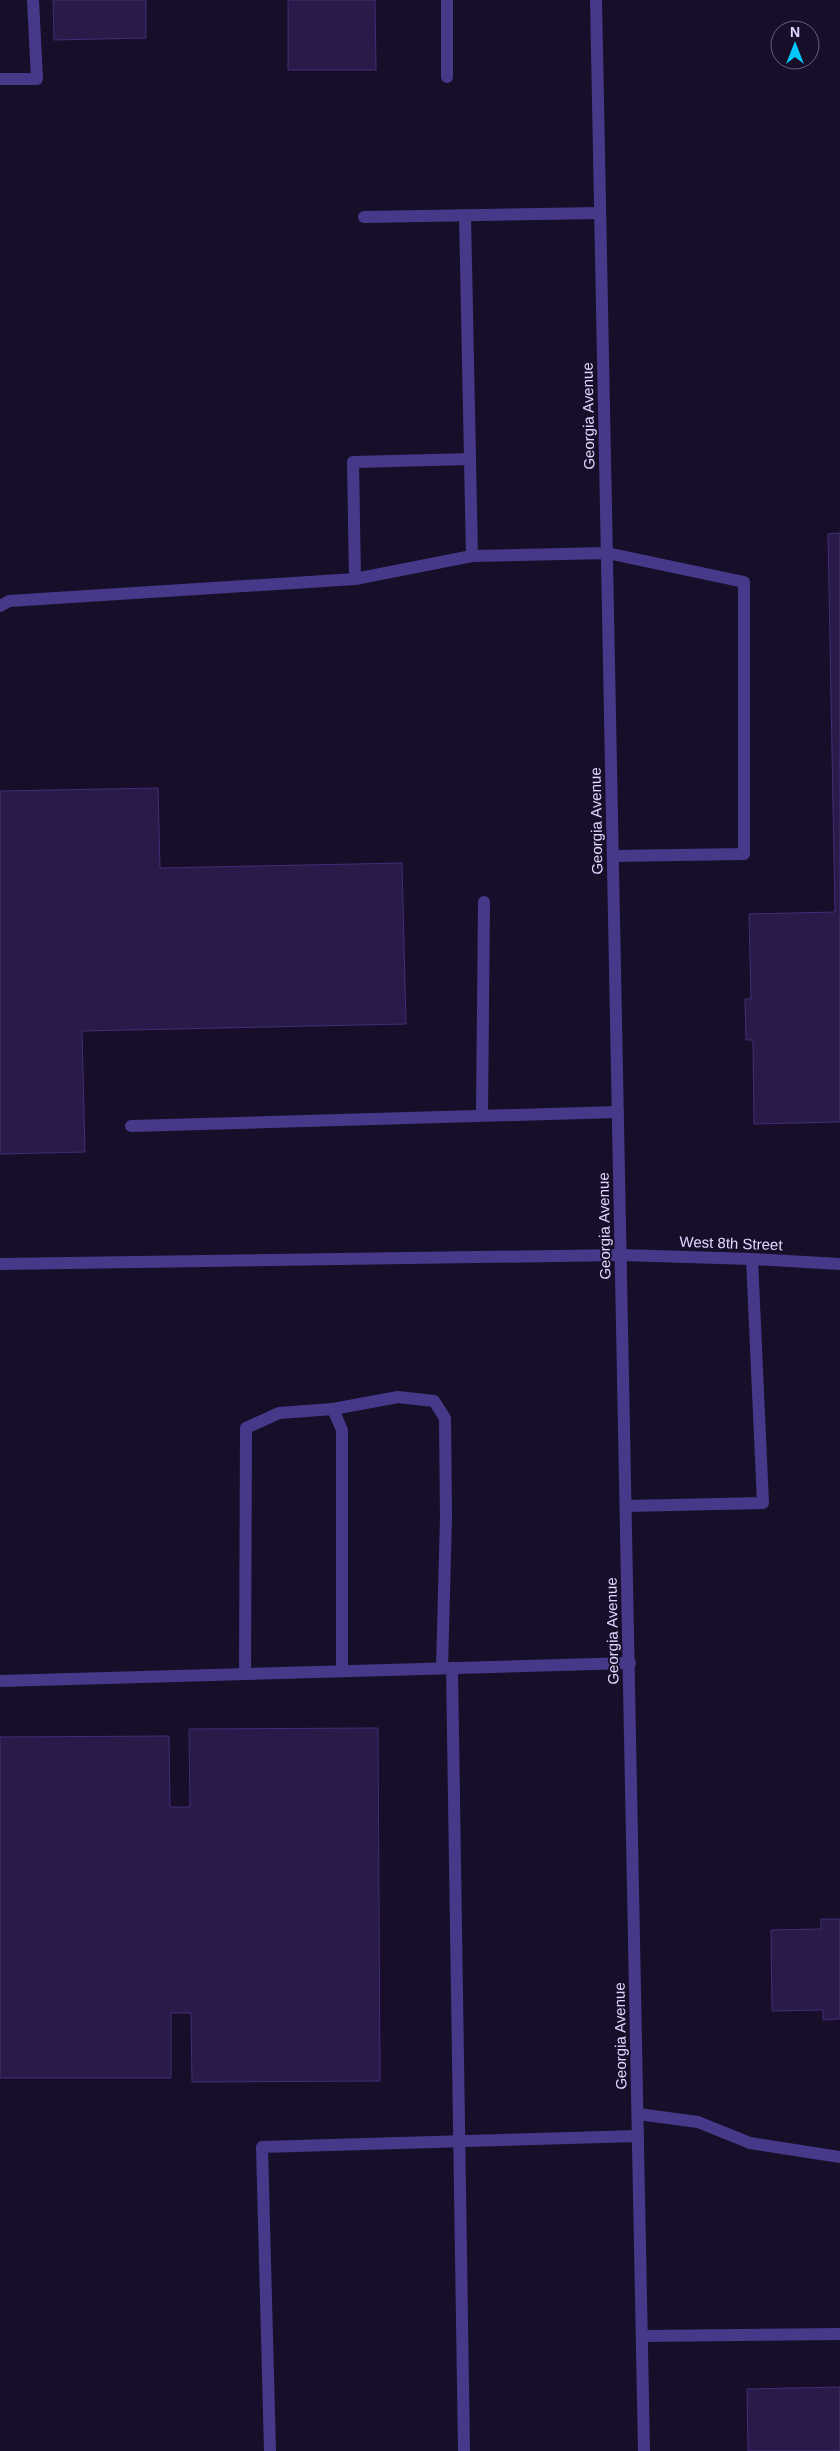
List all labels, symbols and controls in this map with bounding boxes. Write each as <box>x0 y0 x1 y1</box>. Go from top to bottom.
north arrow <box>770 20 820 70</box>
text: N <box>790 24 800 40</box>
street label: Georgia Avenue <box>579 362 597 470</box>
street label: Georgia Avenue <box>587 767 605 875</box>
street label: Georgia Avenue <box>595 1172 613 1280</box>
street label: West 8th Street <box>679 1233 784 1253</box>
street label: Georgia Avenue <box>603 1577 621 1685</box>
street label: Georgia Avenue <box>611 1982 629 2090</box>

